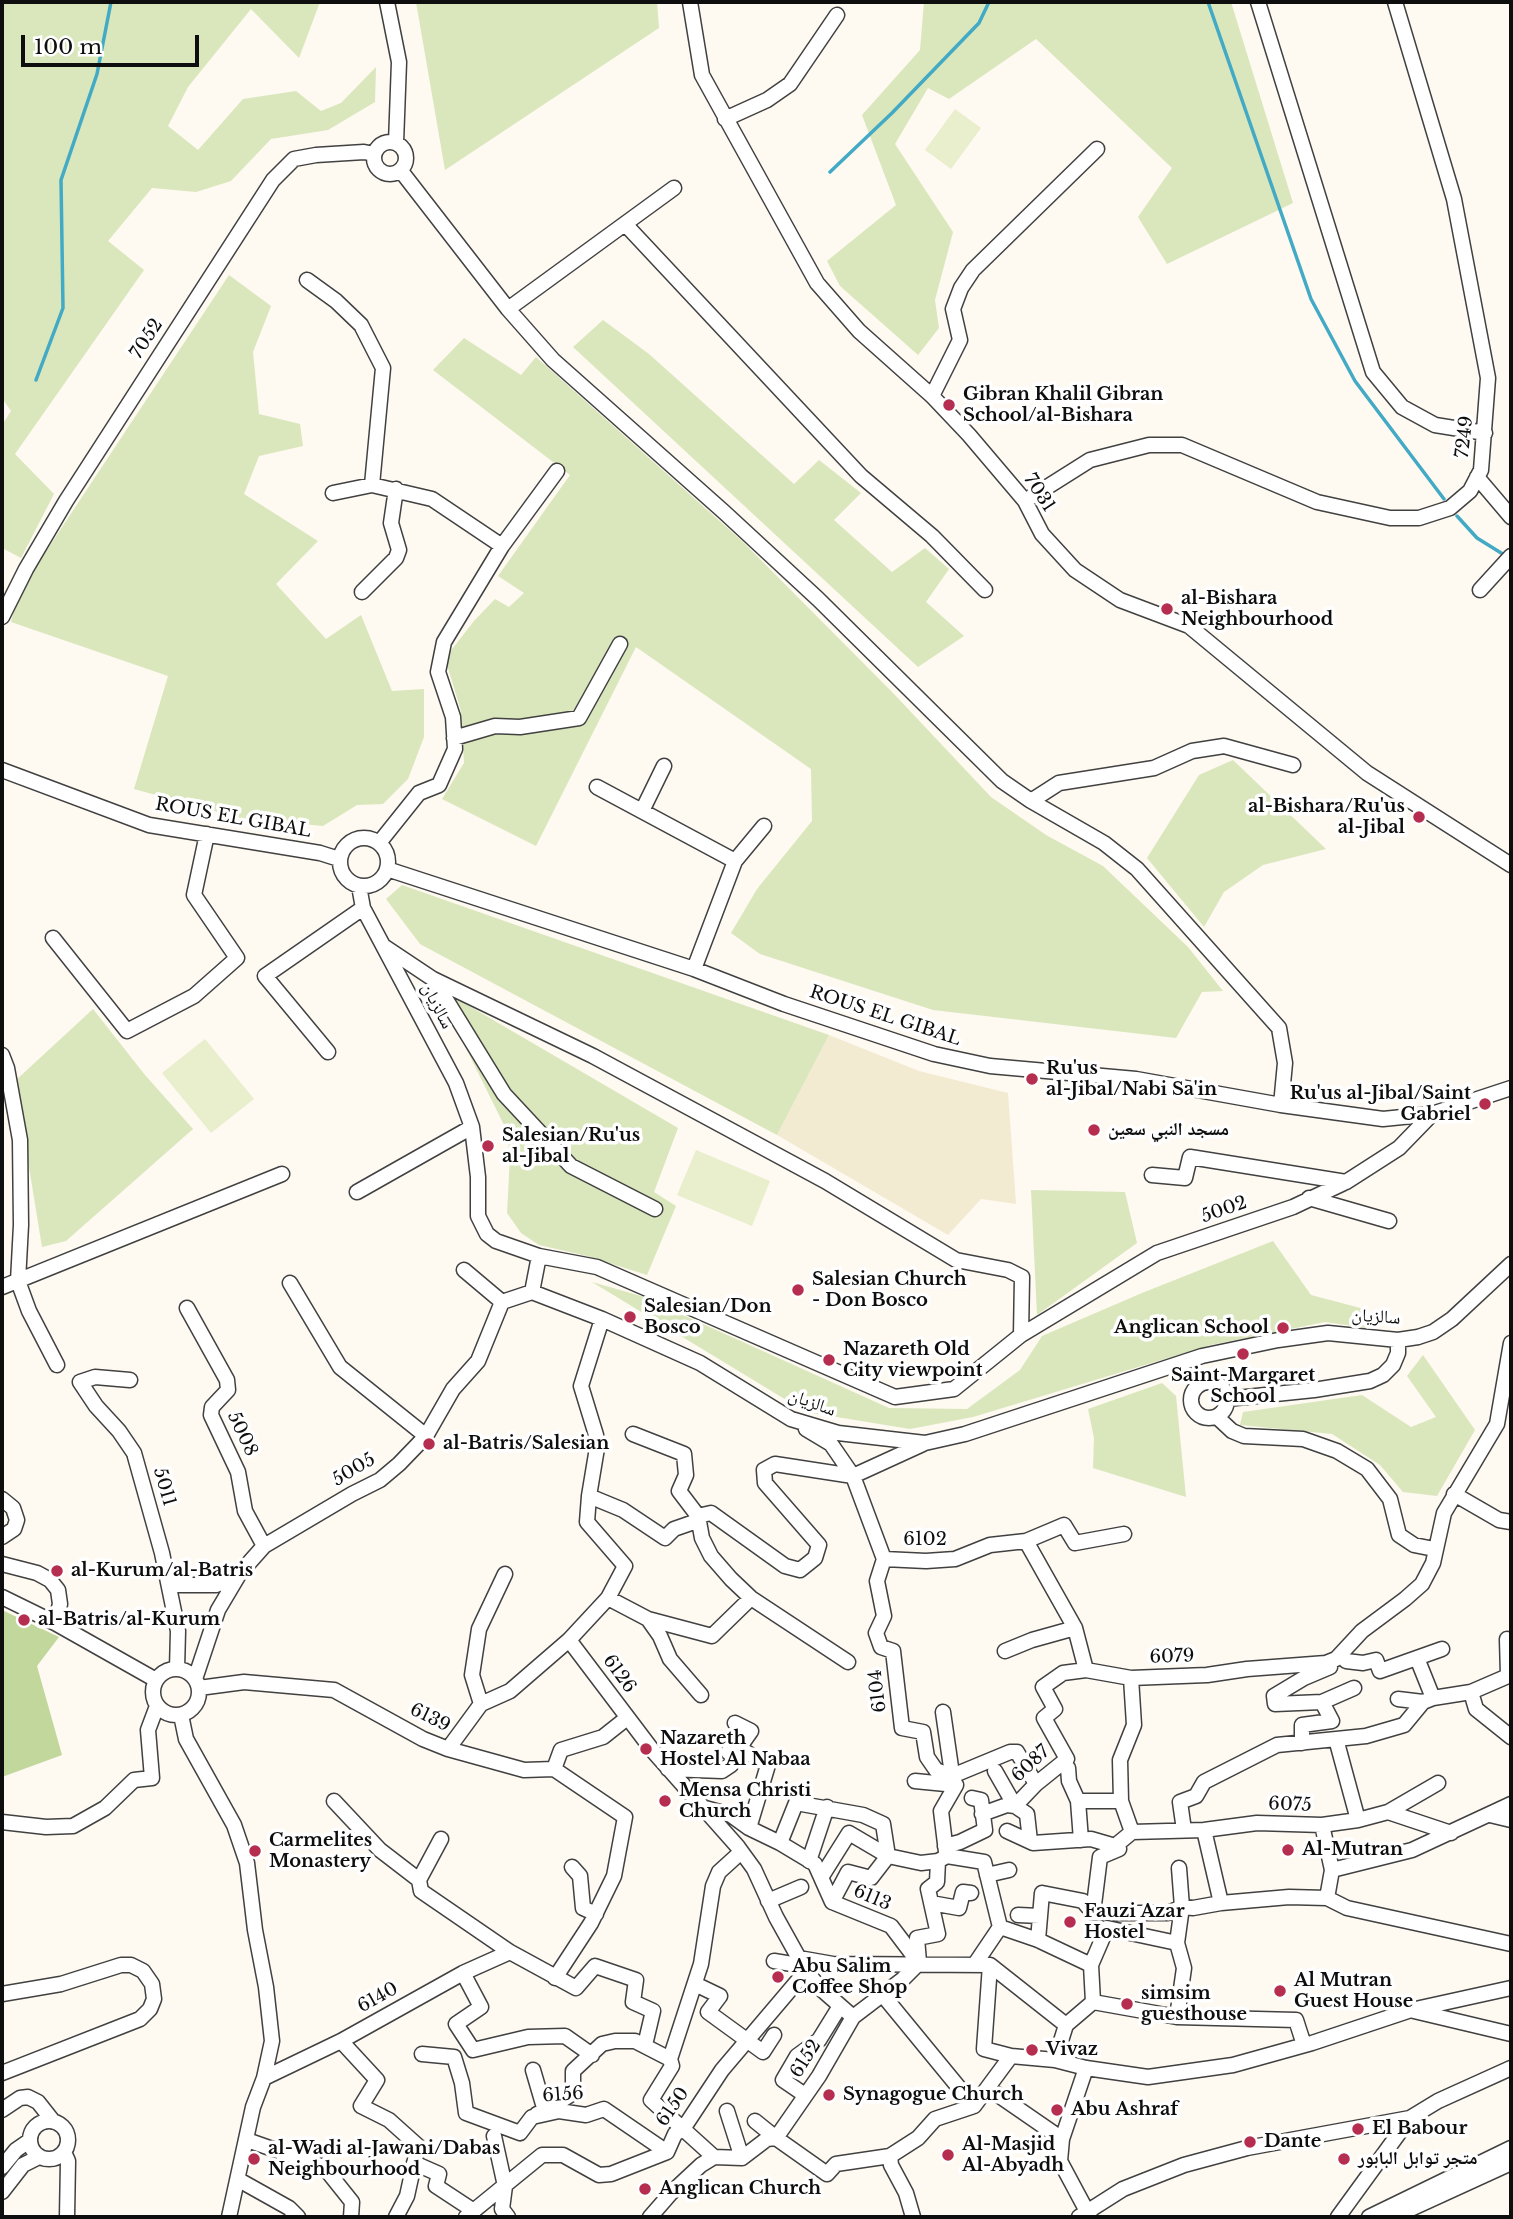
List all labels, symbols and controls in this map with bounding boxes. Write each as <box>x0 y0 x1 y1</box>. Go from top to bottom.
scale bar <box>24 21 203 65</box>
text: 100 m <box>34 34 102 60</box>
street label: 7052 <box>126 315 168 363</box>
place label: Gibran Khalil Gibran School/al-Bishara <box>963 384 1163 426</box>
marker: Gibran Khalil Gibran School/al-Bishara <box>941 397 957 413</box>
street label: 7249 <box>1452 415 1478 459</box>
street label: 7031 <box>1019 470 1059 516</box>
place label: al-Bishara Neighbourhood <box>1181 588 1333 630</box>
marker: al-Bishara Neighbourhood <box>1159 601 1175 617</box>
street label: ROUS EL GIBAL <box>153 794 313 842</box>
place label: al-Bishara/Ru'us al-Jibal <box>1248 796 1405 838</box>
marker: al-Bishara/Ru'us al-Jibal <box>1411 809 1427 825</box>
street label: سالزيان <box>416 979 458 1033</box>
street label: ROUS EL GIBAL <box>807 981 963 1051</box>
place label: Ru'us al-Jibal/Nabi Sa'in <box>1046 1058 1217 1100</box>
marker: Ru'us al-Jibal/Nabi Sa'in <box>1024 1071 1040 1087</box>
place label: Ru'us al-Jibal/Saint Gabriel <box>1290 1083 1471 1126</box>
marker: Ru'us al-Jibal/Saint Gabriel <box>1477 1096 1493 1112</box>
place label: مسجد النبي سعين <box>1108 1119 1229 1141</box>
marker: مسجد النبي سعين <box>1086 1122 1102 1138</box>
place label: Salesian/Ru'us al-Jibal <box>502 1125 640 1168</box>
marker: Salesian/Ru'us al-Jibal <box>480 1138 496 1154</box>
street label: 5002 <box>1198 1192 1250 1228</box>
place label: Salesian Church - Don Bosco <box>812 1269 967 1312</box>
marker: Salesian Church - Don Bosco <box>790 1282 806 1298</box>
place label: Salesian/Don Bosco <box>644 1296 772 1338</box>
street label: سالزيان <box>1351 1305 1401 1329</box>
marker: Salesian/Don Bosco <box>622 1309 638 1325</box>
place label: Anglican School <box>1114 1317 1269 1339</box>
marker: Anglican School <box>1275 1320 1291 1336</box>
place label: Nazareth Old City viewpoint <box>843 1339 983 1382</box>
marker: Saint-Margaret School <box>1235 1346 1251 1362</box>
marker: Nazareth Old City viewpoint <box>821 1352 837 1368</box>
place label: Saint-Margaret School <box>1171 1365 1315 1408</box>
street label: سالزيان <box>785 1385 839 1421</box>
street label: 5008 <box>222 1408 262 1460</box>
place label: al-Batris/Salesian <box>443 1433 609 1455</box>
marker: al-Batris/Salesian <box>421 1436 437 1452</box>
street label: 5005 <box>329 1449 379 1491</box>
street label: 5011 <box>148 1465 180 1509</box>
street label: 6102 <box>903 1529 947 1551</box>
place label: al-Kurum/al-Batris <box>71 1560 253 1582</box>
marker: al-Kurum/al-Batris <box>49 1563 65 1579</box>
place label: al-Batris/al-Kurum <box>38 1609 220 1631</box>
marker: al-Batris/al-Kurum <box>16 1612 32 1628</box>
street label: 6079 <box>1149 1645 1195 1669</box>
street label: 6126 <box>598 1651 640 1697</box>
street label: 6104 <box>865 1668 891 1714</box>
street label: 6139 <box>406 1699 454 1737</box>
place label: Nazareth Hostel Al Nabaa <box>660 1728 811 1770</box>
marker: Nazareth Hostel Al Nabaa <box>638 1741 654 1757</box>
street label: 6087 <box>1007 1741 1055 1787</box>
place label: Mensa Christi Church <box>679 1780 811 1823</box>
marker: Mensa Christi Church <box>657 1793 673 1809</box>
street label: 6075 <box>1268 1793 1312 1817</box>
place label: Carmelites Monastery <box>269 1830 372 1872</box>
place label: Al-Mutran <box>1302 1839 1403 1861</box>
marker: Al-Mutran <box>1280 1842 1296 1858</box>
marker: Carmelites Monastery <box>247 1843 263 1859</box>
street label: 6113 <box>850 1880 894 1916</box>
place label: Fauzi Azar Hostel <box>1084 1901 1185 1944</box>
marker: Fauzi Azar Hostel <box>1062 1914 1078 1930</box>
place label: Abu Salim Coffee Shop <box>792 1956 907 1998</box>
marker: Abu Salim Coffee Shop <box>770 1969 786 1985</box>
place label: Al Mutran Guest House <box>1294 1970 1413 2012</box>
street label: 6140 <box>354 1978 402 2018</box>
place label: simsim guesthouse <box>1141 1983 1247 2025</box>
marker: Al Mutran Guest House <box>1272 1983 1288 1999</box>
marker: simsim guesthouse <box>1119 1996 1135 2012</box>
street label: 6152 <box>786 2036 826 2082</box>
place label: Vivaz <box>1046 2039 1098 2061</box>
marker: Vivaz <box>1024 2042 1040 2058</box>
street label: 6156 <box>542 2083 584 2107</box>
street label: 6150 <box>652 2083 694 2131</box>
place label: Synagogue Church <box>843 2084 1024 2106</box>
marker: Synagogue Church <box>821 2087 837 2103</box>
place label: Abu Ashraf <box>1071 2099 1178 2121</box>
marker: Abu Ashraf <box>1049 2102 1065 2118</box>
place label: El Babour <box>1372 2118 1467 2140</box>
marker: El Babour <box>1350 2121 1366 2137</box>
place label: Dante <box>1264 2131 1321 2153</box>
place label: Al-Masjid Al-Abyadh <box>962 2134 1064 2176</box>
marker: Dante <box>1242 2134 1258 2150</box>
place label: al-Wadi al-Jawani/Dabas Neighbourhood <box>268 2138 500 2180</box>
marker: Al-Masjid Al-Abyadh <box>940 2147 956 2163</box>
place label: متجر توابل البابور <box>1358 2148 1478 2170</box>
marker: al-Wadi al-Jawani/Dabas Neighbourhood <box>246 2151 262 2167</box>
marker: متجر توابل البابور <box>1336 2151 1352 2167</box>
place label: Anglican Church <box>659 2178 821 2200</box>
marker: Anglican Church <box>637 2181 653 2197</box>

